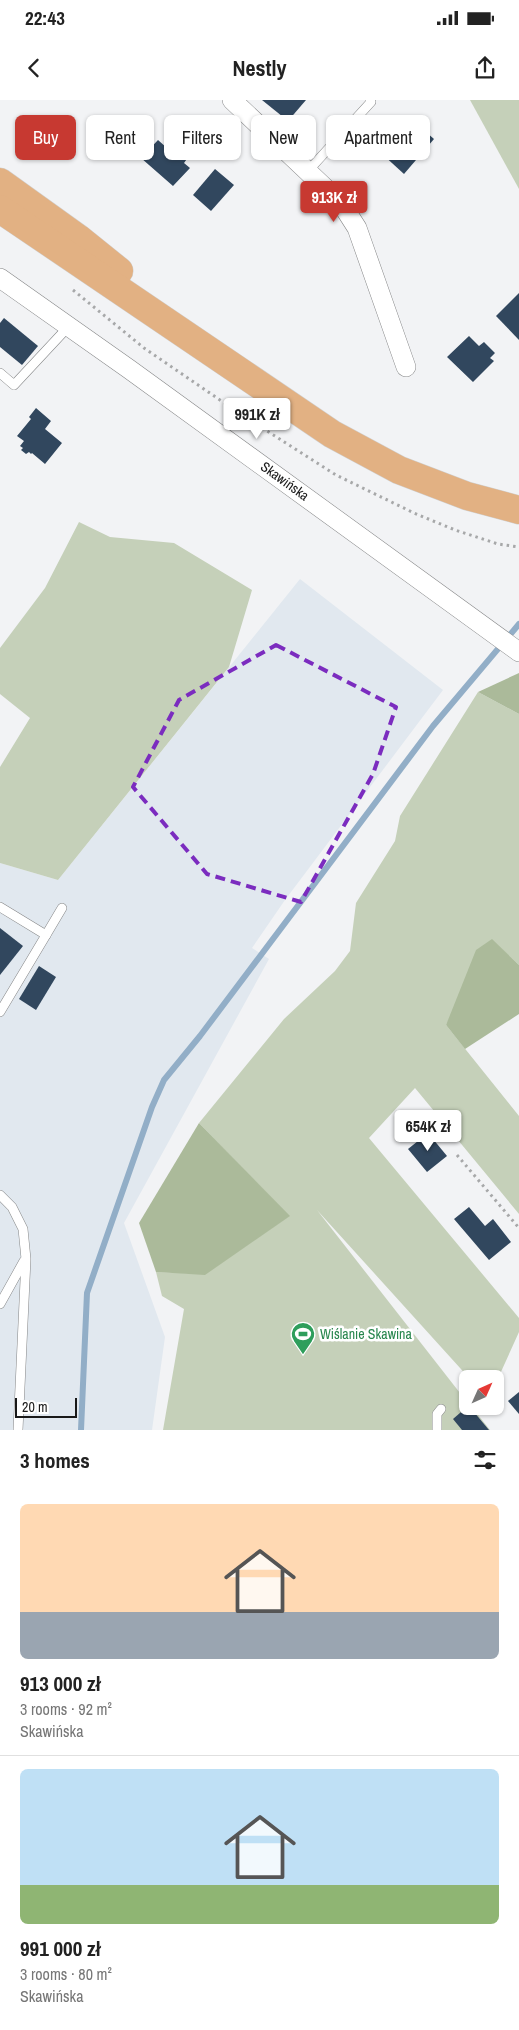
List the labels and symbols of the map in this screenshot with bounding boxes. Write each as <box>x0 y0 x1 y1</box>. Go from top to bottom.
pin: 913K zł <box>288 180 380 223</box>
pin: 991K zł <box>211 398 303 440</box>
street label: Skawińska <box>257 457 313 505</box>
pin: 654K zł <box>382 1110 474 1152</box>
sports icon: Wiślanie Skawina <box>290 1321 316 1355</box>
place label: Wiślanie Skawina <box>320 1325 412 1343</box>
north arrow <box>459 1370 504 1415</box>
scale bar <box>15 1395 78 1418</box>

